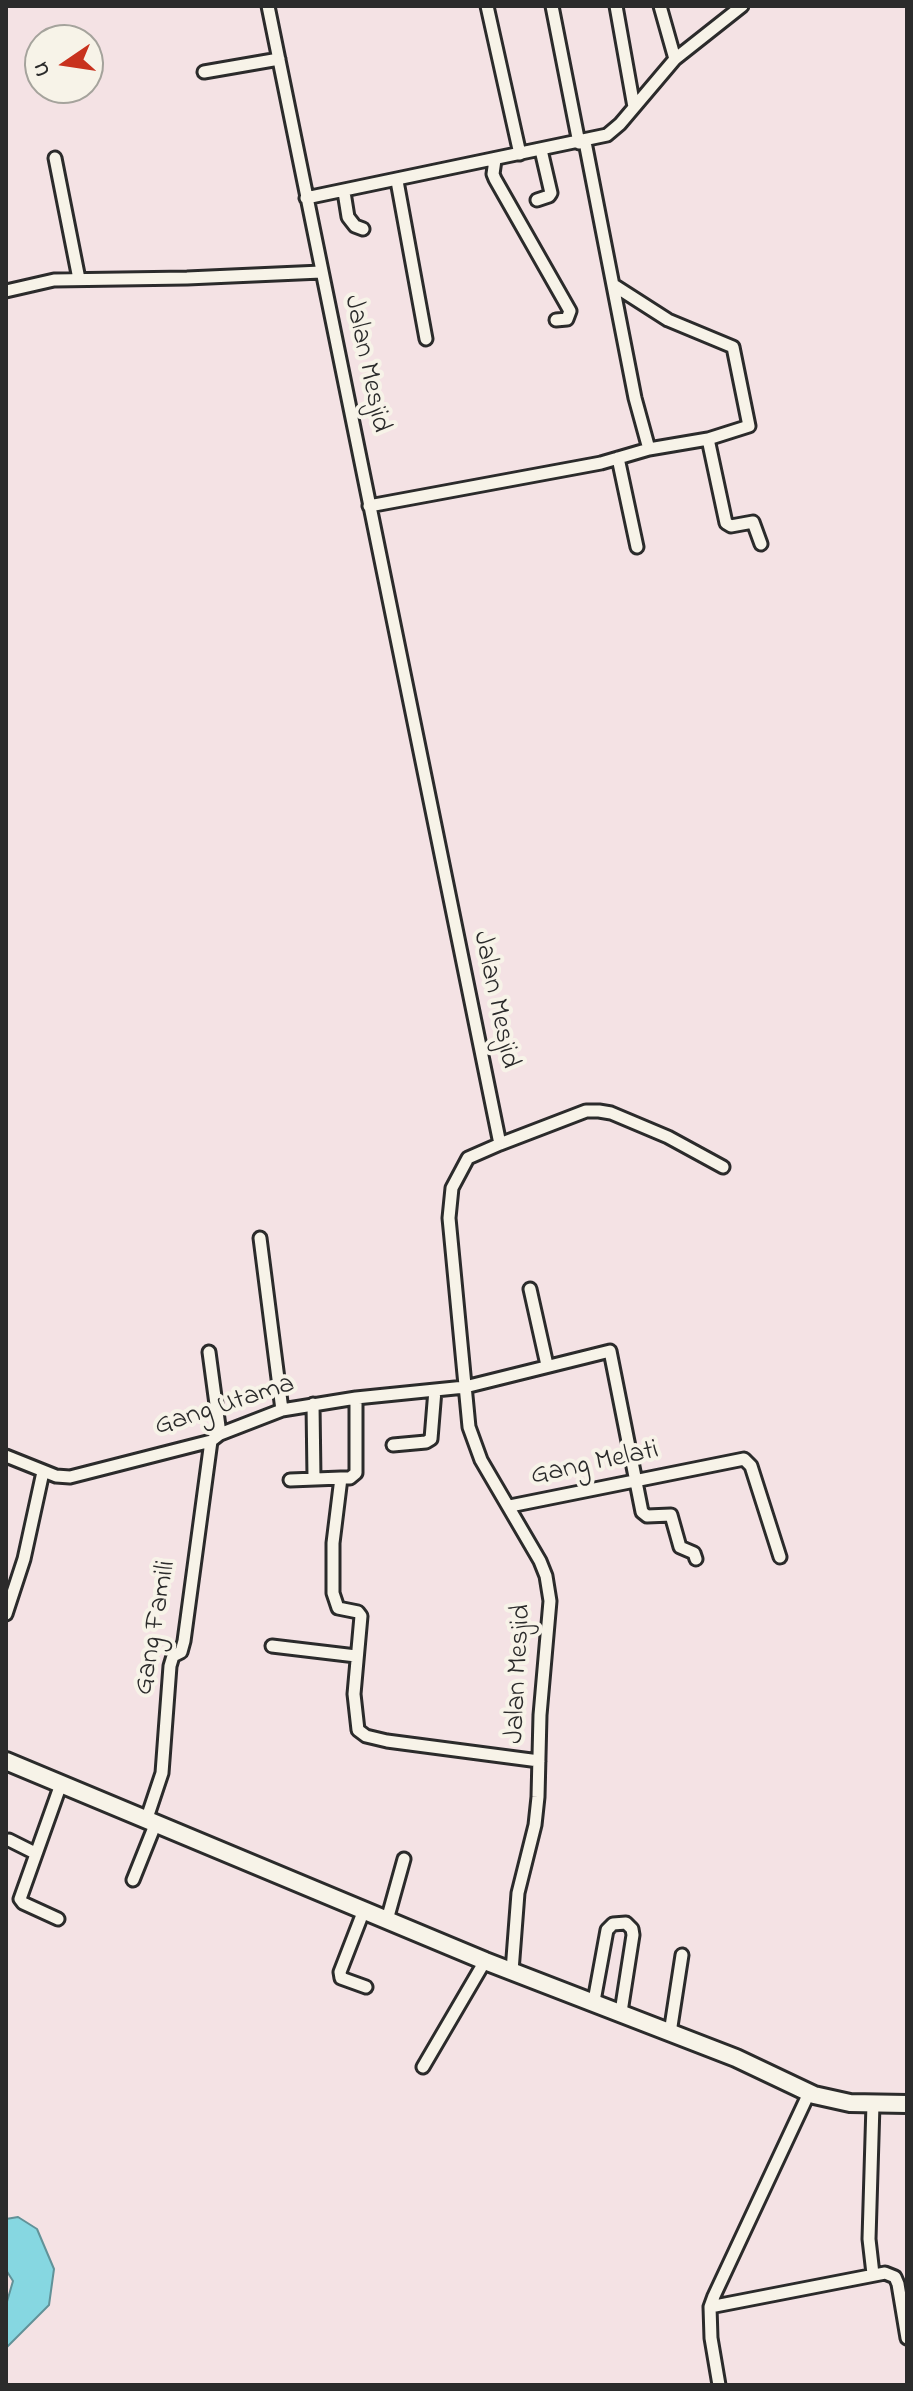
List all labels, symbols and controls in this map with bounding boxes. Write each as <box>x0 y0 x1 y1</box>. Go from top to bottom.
north arrow <box>24 24 104 104</box>
text: U <box>25 59 60 79</box>
street label: Jalan Mesjid <box>334 292 396 436</box>
street label: Jalan Mesjid <box>463 928 525 1072</box>
street label: Gang Utama <box>151 1369 299 1445</box>
street label: Gang Melati <box>528 1435 662 1495</box>
street label: Gang Famili <box>129 1558 185 1698</box>
street label: Jalan Mesjid <box>500 1603 540 1745</box>

